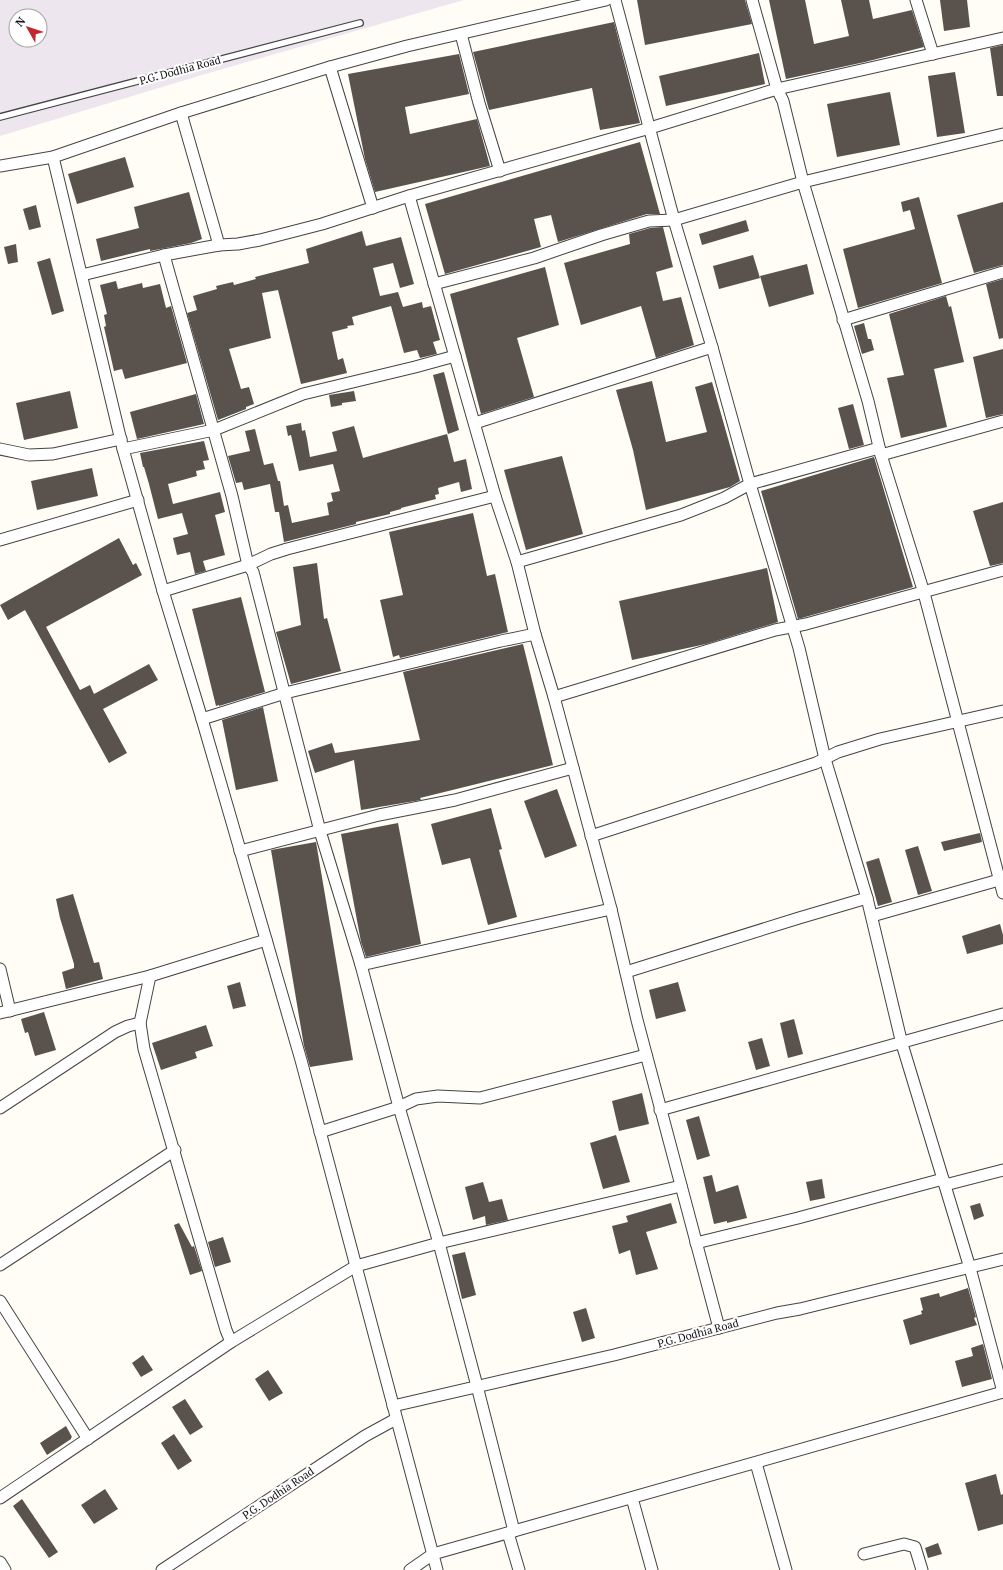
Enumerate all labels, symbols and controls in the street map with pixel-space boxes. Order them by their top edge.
north arrow [8,8,48,48]
text: N [12,14,29,29]
street label: P.G. Dodhia Road [138,52,222,88]
street label: P.G. Dodhia Road [656,1315,740,1351]
street label: P.G. Dodhia Road [240,1464,316,1522]

